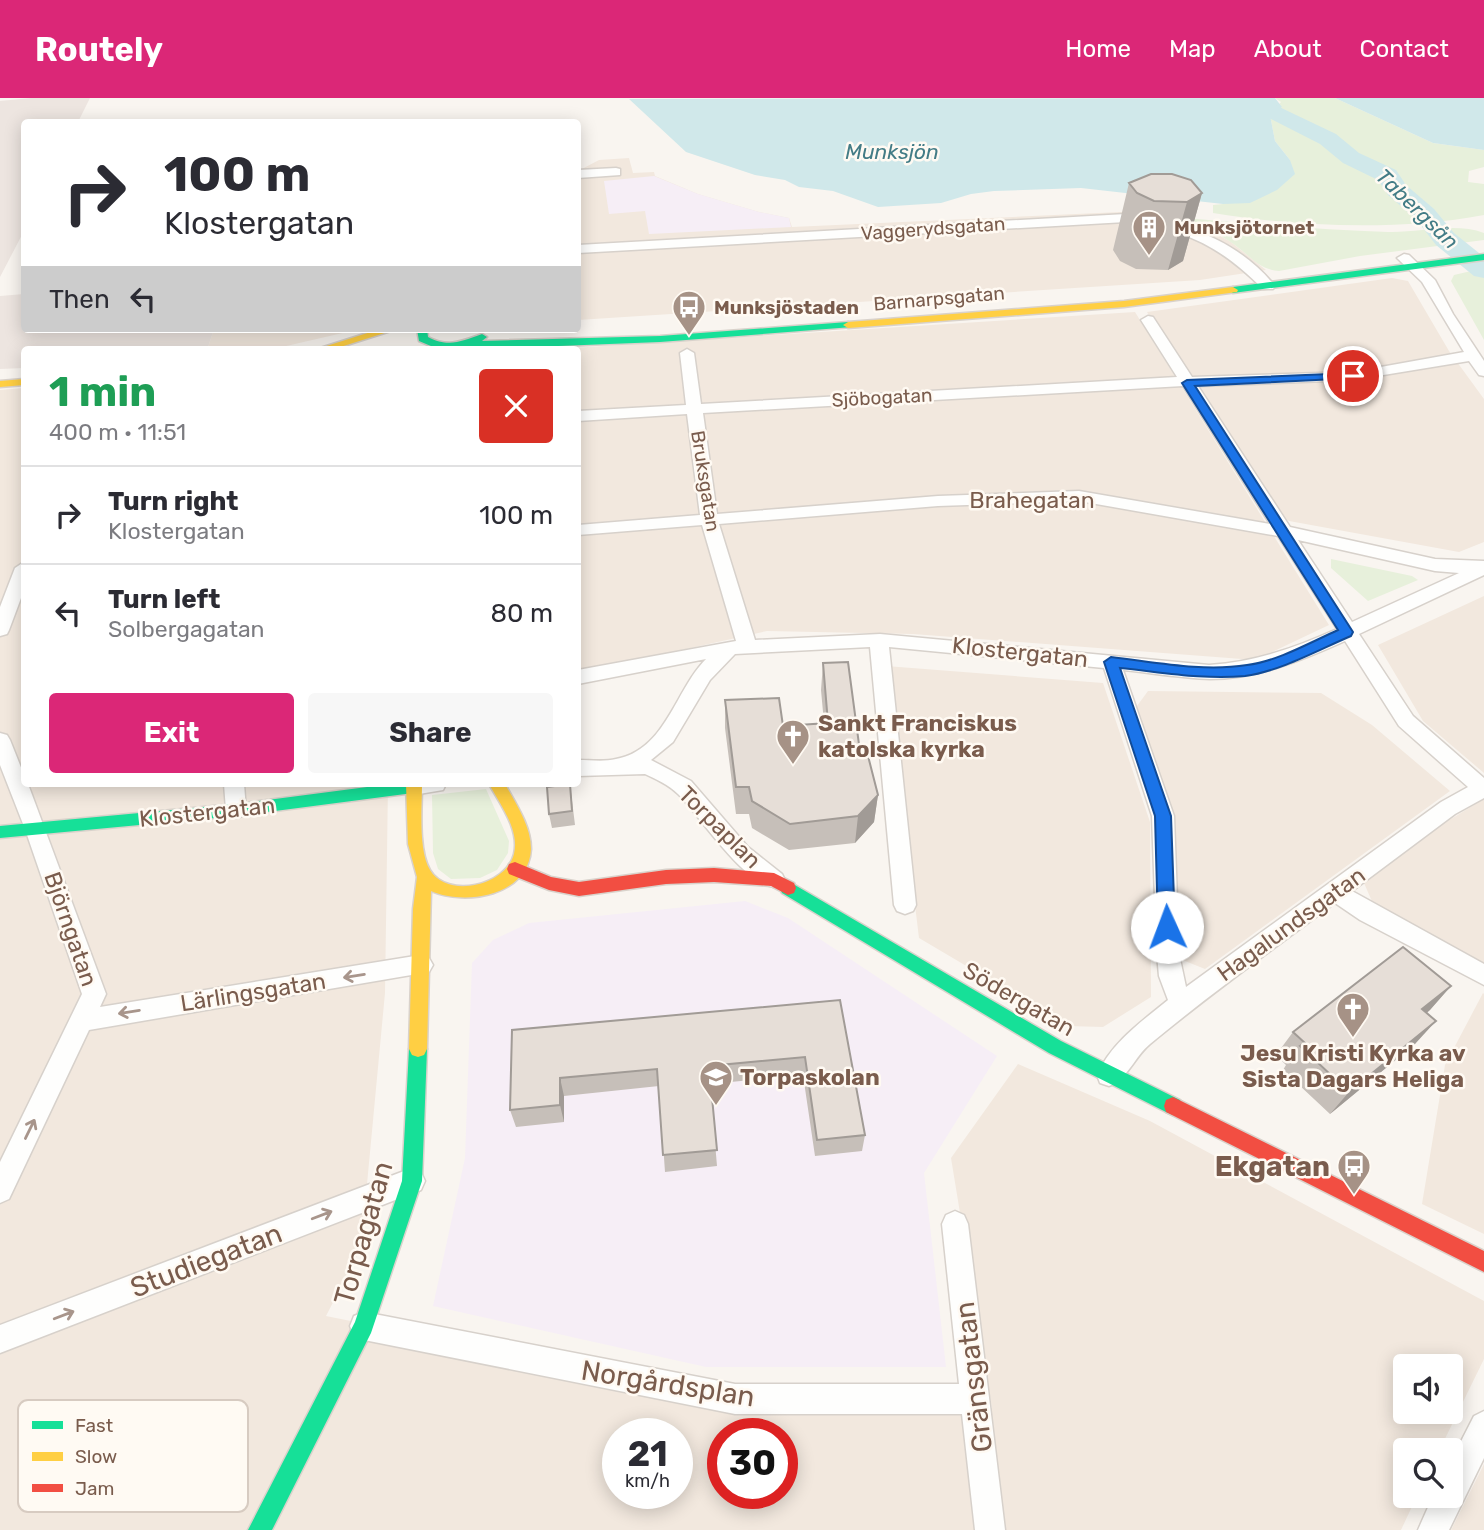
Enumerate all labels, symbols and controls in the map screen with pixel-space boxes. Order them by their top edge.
text: Routely [35,30,163,69]
text: Home [1065,35,1131,63]
text: Map [1169,35,1216,63]
text: About [1254,35,1322,63]
text: Contact [1360,35,1449,63]
water label: Munksjön [845,139,939,164]
text: 100 m [164,145,310,203]
icon: right [49,147,140,238]
water label: Tabergsån [1371,163,1464,254]
text: Klostergatan [164,204,354,242]
building icon: Munksjötornet [1130,208,1168,257]
street label: Vaggerydsgatan [860,212,1006,245]
place label: Munksjötornet [1174,216,1314,239]
icon: left [124,280,162,318]
street label: Barnarpsgatan [872,281,1006,316]
text: Then [49,284,110,315]
bus stop icon: Munksjöstaden [670,288,708,337]
place label: Munksjöstaden [714,296,859,319]
pin [1323,346,1383,406]
icon: arrive [1334,357,1372,395]
text: 1 min [49,367,156,417]
button: close [479,369,553,443]
street label: Sjöbogatan [831,383,933,412]
text: 400 m · 11:51 [49,418,186,446]
street label: Bruksgatan [686,429,725,533]
text: Turn right [108,486,238,517]
street label: Brahegatan [969,486,1095,514]
icon: right [49,496,87,534]
text: 100 m [479,500,553,531]
text: Klostergatan [108,517,245,545]
text: Turn left [108,584,220,615]
icon: left [49,594,87,632]
text: 80 m [490,598,553,629]
text: Solbergagatan [108,615,265,643]
street label: Klostergatan [951,631,1089,673]
button: Exit [49,693,294,773]
button: Share [308,693,553,773]
place label: Sankt Franciskus katolska kyrka [818,709,1017,763]
church icon: Sankt Franciskus katolska kyrka [774,717,812,766]
street label: Torpaplan [673,780,767,874]
street label: Klostergatan [138,791,276,833]
street label: Hagalundsgatan [1211,861,1371,987]
street label: Björngatan [38,868,104,990]
position arrow [1130,890,1204,964]
street label: Södergatan [958,956,1080,1042]
street label: Lärlingsgatan [178,967,328,1017]
one-way arrow [343,970,366,983]
church icon: Jesu Kristi Kyrka av Sista Dagars Heliga [1334,990,1372,1039]
one-way arrow [118,1006,141,1019]
place label: Jesu Kristi Kyrka av Sista Dagars Heliga [1240,1039,1466,1093]
school or university icon: Torpaskolan [697,1058,735,1107]
place label: Torpaskolan [740,1063,880,1091]
one-way arrow [24,1119,38,1140]
bus stop icon: Ekgatan [1335,1147,1373,1196]
place label: Ekgatan [1215,1150,1330,1183]
street label: Torpagatan [327,1158,400,1309]
one-way arrow [310,1208,332,1221]
street label: Studiegatan [126,1216,287,1304]
street label: Gränsgatan [948,1300,999,1454]
one-way arrow [52,1307,74,1320]
street label: Norgårdsplan [579,1353,757,1413]
map controls [1393,1354,1463,1508]
button: sound [1393,1354,1463,1424]
legend [18,1400,248,1512]
text: Fast [75,1414,114,1437]
speed limit sign: 30 [707,1418,798,1509]
text: 21 [627,1433,668,1475]
button: search [1393,1438,1463,1508]
text: Slow [75,1445,117,1468]
text: km/h [625,1470,670,1492]
text: Jam [75,1477,114,1500]

